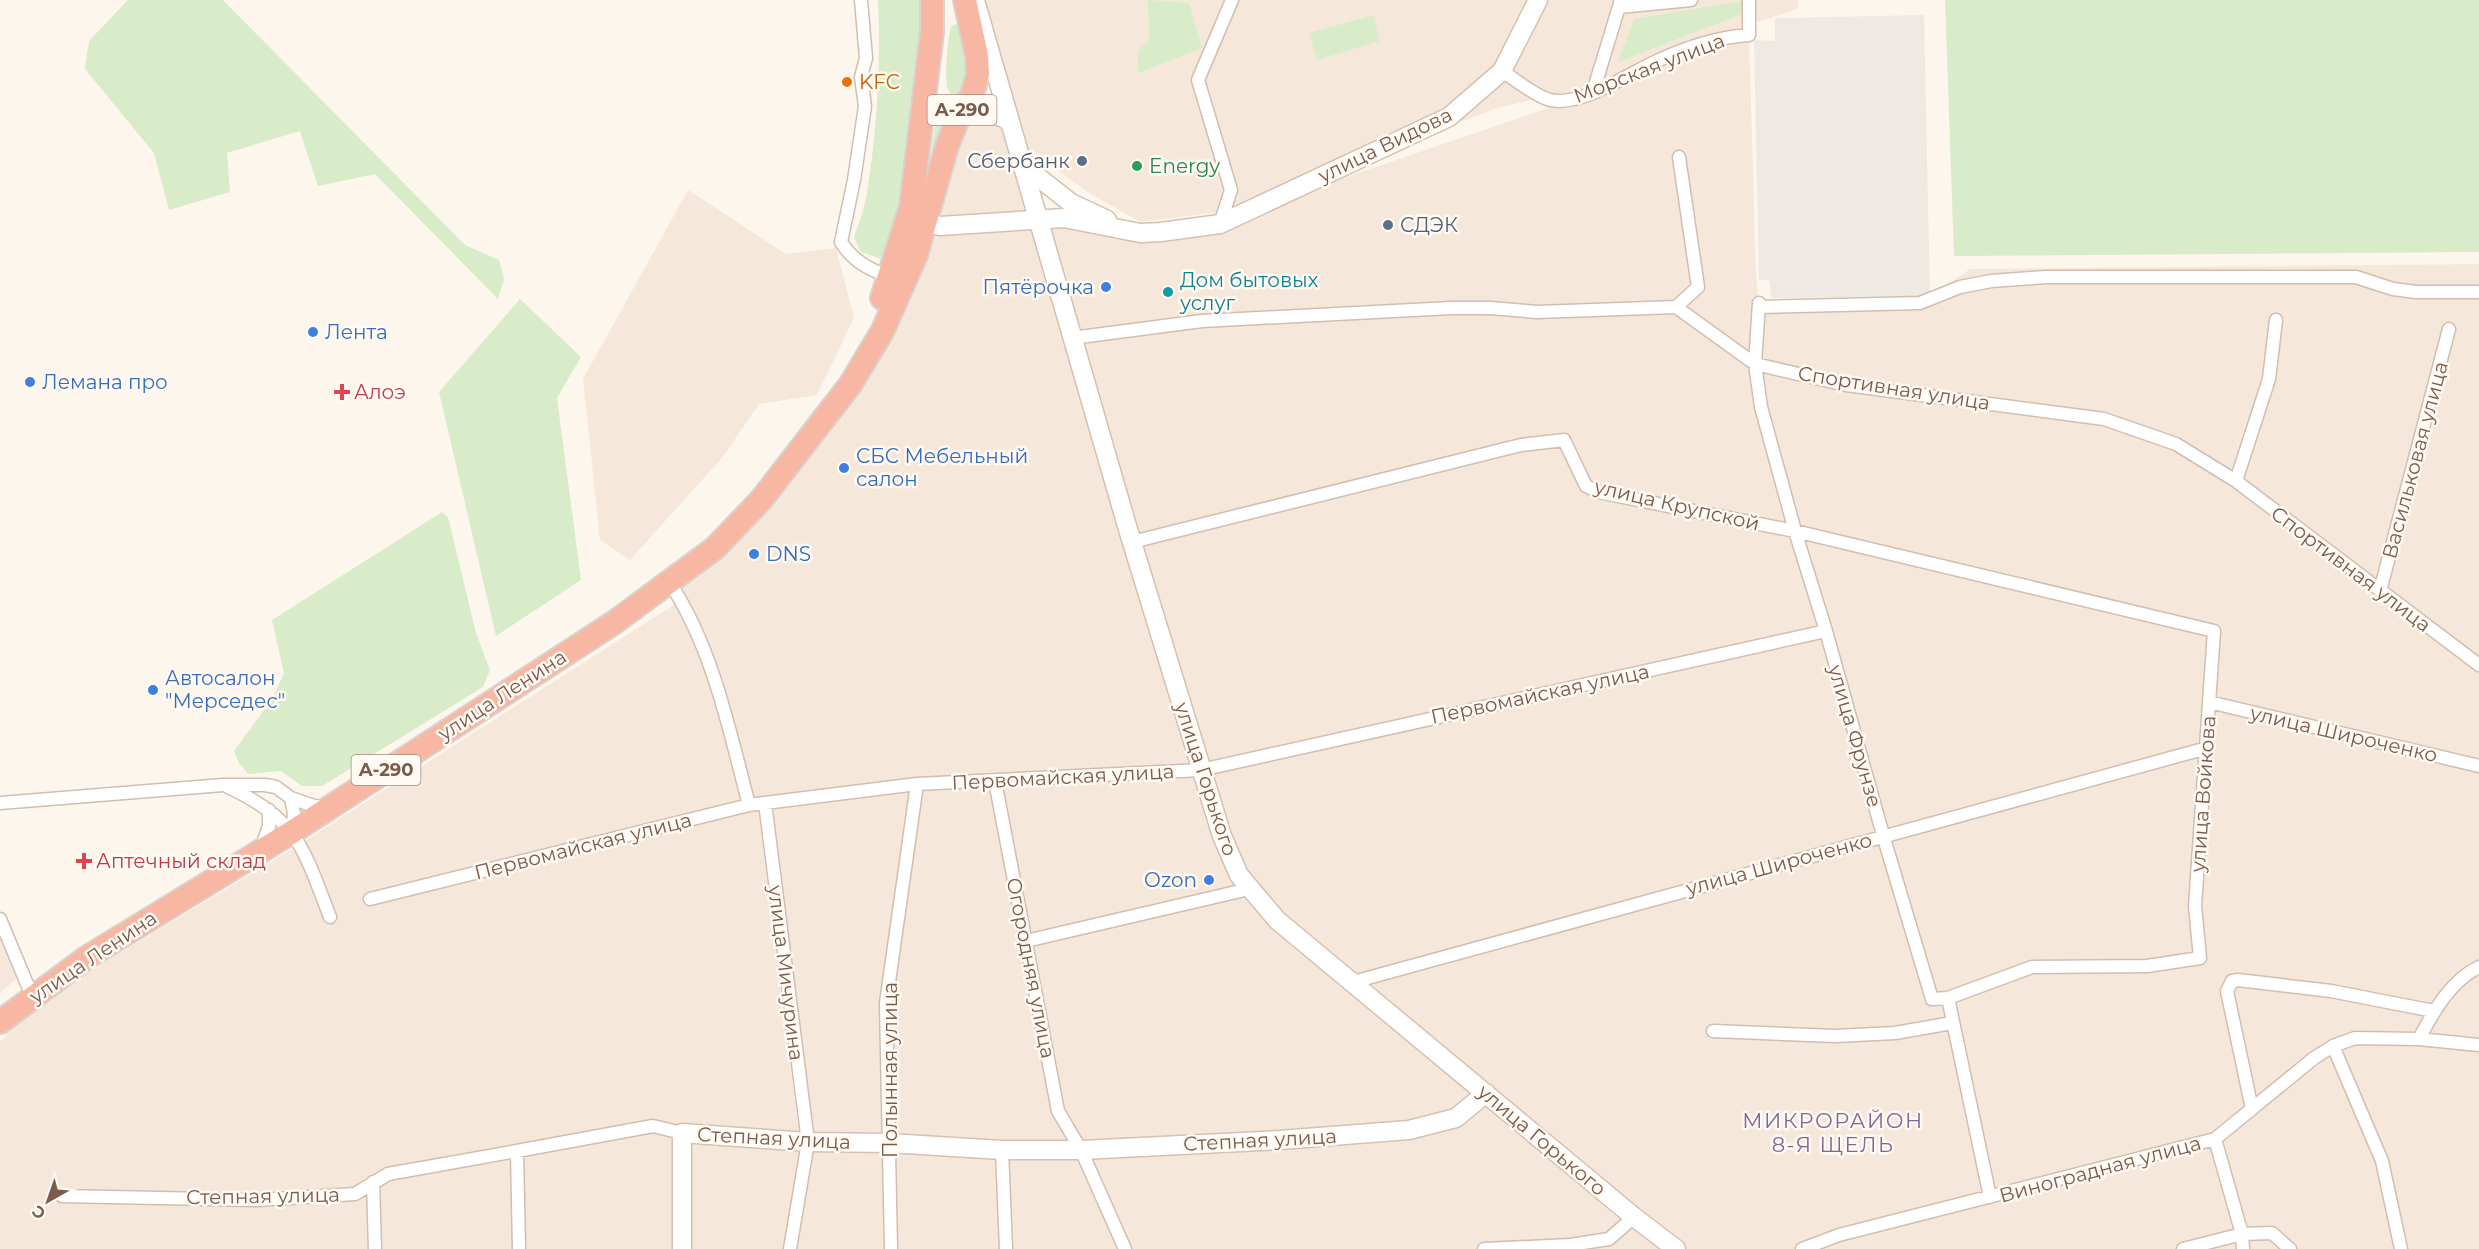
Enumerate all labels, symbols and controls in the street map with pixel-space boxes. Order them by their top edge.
street label: Морская улица [1570,28,1728,108]
place label: KFC [859,70,900,94]
marker: KFC [840,75,854,89]
road number: А-290 [928,95,996,125]
street label: улица Видова [1313,102,1456,188]
place label: Сбербанк [967,149,1070,173]
marker: Сбербанк [1075,154,1089,168]
place label: Energy [1149,154,1220,178]
marker: Energy [1130,159,1144,173]
place label: СДЭК [1400,213,1458,237]
marker: СДЭК [1381,218,1395,232]
place label: Дом бытовых услуг [1179,268,1319,315]
place label: Пятёрочка [983,275,1094,299]
marker: Пятёрочка [1099,280,1113,294]
marker: Дом бытовых услуг [1161,285,1175,299]
place label: Лента [325,320,388,344]
marker: Лента [306,325,320,339]
street label: Васильковая улица [2377,359,2453,561]
street label: Спортивная улица [1796,361,1992,415]
place label: Лемана про [42,370,168,394]
marker: Лемана про [23,375,37,389]
place label: Алоэ [354,380,406,404]
marker: Алоэ [335,385,349,399]
place label: СБС Мебельный салон [856,444,1028,491]
marker: СБС Мебельный салон [837,461,851,475]
street label: улица Крупской [1591,474,1762,536]
street label: Спортивная улица [2266,501,2436,637]
place label: DNS [766,542,811,566]
marker: DNS [747,547,761,561]
street label: улица Ленина [432,645,571,746]
street label: Первомайская улица [1429,659,1651,729]
street label: улица Фрунзе [1823,661,1887,810]
place label: Автосалон "Мерседес" [165,666,285,713]
marker: Автосалон "Мерседес" [146,683,160,697]
street label: улица Горького [1170,698,1242,859]
street label: улица Широченко [2247,701,2440,767]
street label: улица Войкова [2185,715,2220,874]
road number: А-290 [352,755,420,785]
street label: Первомайская улица [951,759,1175,795]
street label: Первомайская улица [472,807,694,885]
street label: улица Широченко [1682,828,1875,901]
place label: Аптечный склад [96,849,266,873]
marker: Аптечный склад [77,854,91,868]
place label: Ozon [1144,868,1197,892]
marker: Ozon [1202,873,1216,887]
street label: Огородняя улица [1002,876,1060,1060]
street label: улица Мичурина [763,883,809,1062]
street label: улица Ленина [24,906,161,1009]
street label: Полынная улица [878,982,902,1158]
street label: улица Горького [1472,1079,1611,1201]
district label: МИКРОРАЙОН 8-Я ЩЕЛЬ [1742,1108,1924,1157]
street label: Степная улица [697,1122,851,1154]
street label: Степная улица [1183,1124,1337,1156]
street label: Виноградная улица [1997,1131,2203,1207]
north arrow [18,1171,78,1231]
street label: Степная улица [186,1183,340,1209]
text: С [28,1201,49,1223]

